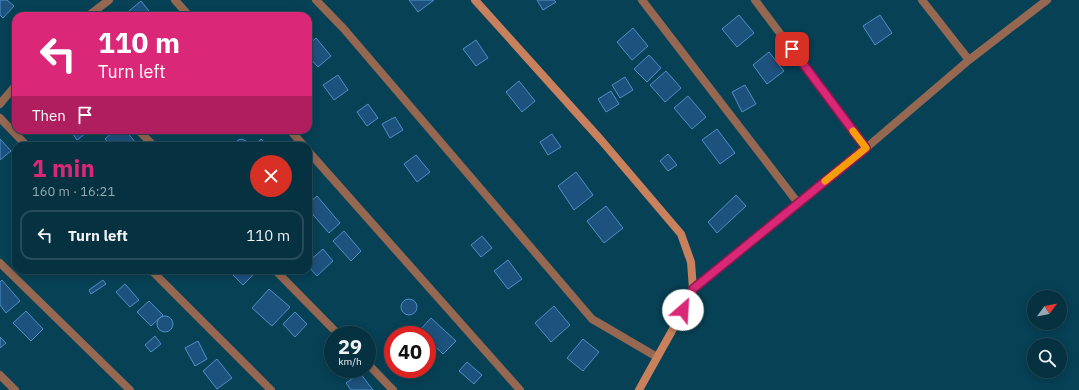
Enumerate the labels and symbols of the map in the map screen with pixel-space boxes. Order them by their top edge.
pin [775,32,809,66]
position arrow [662,289,704,331]
north arrow [1027,290,1067,330]
speed limit sign: 40 [384,326,436,378]

